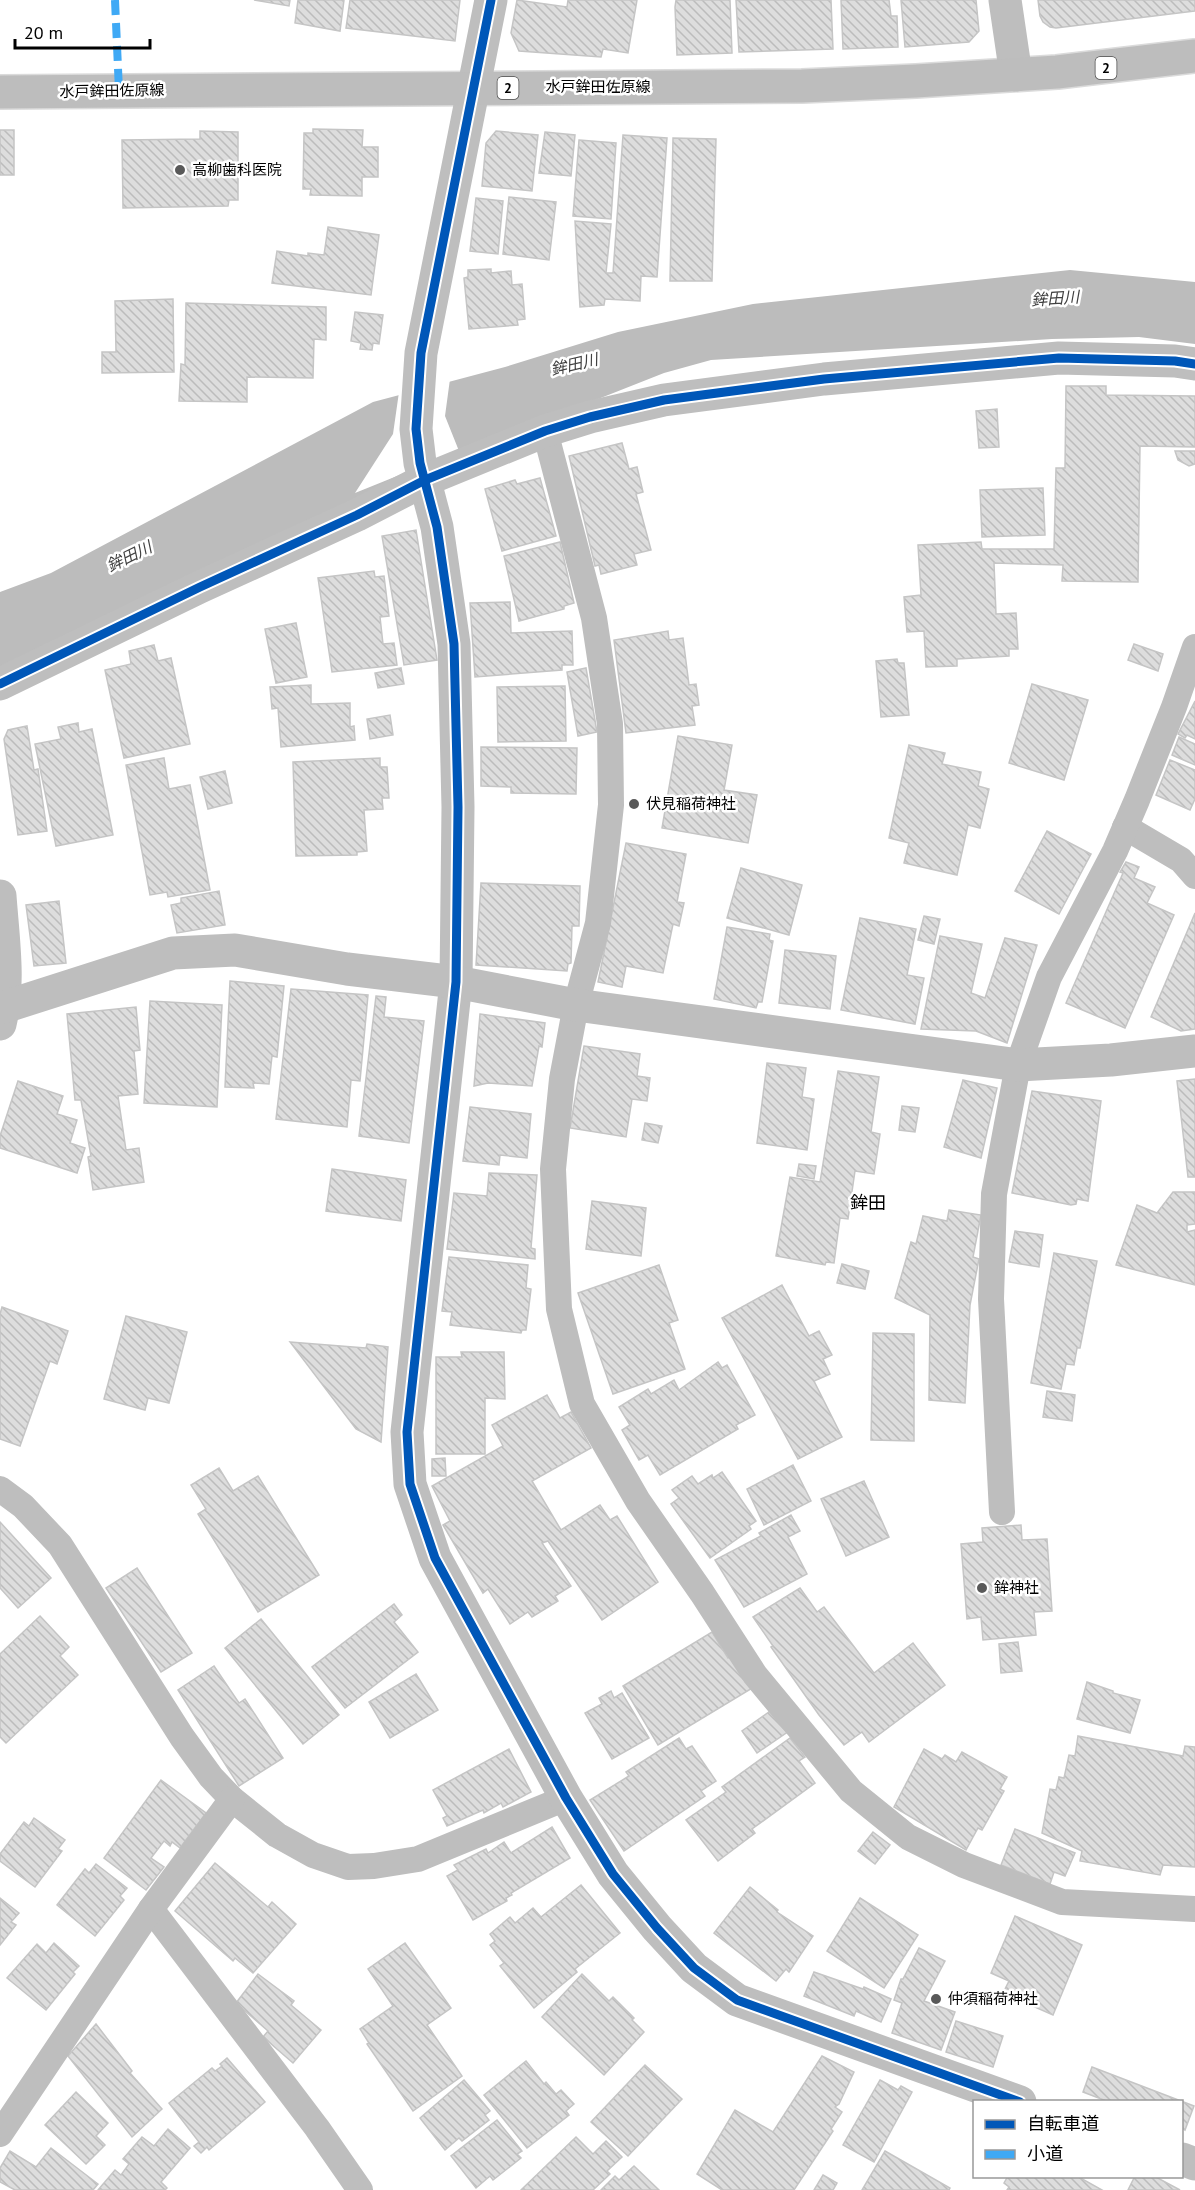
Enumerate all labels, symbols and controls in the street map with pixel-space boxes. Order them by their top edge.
scale bar [15,12,150,50]
text: 20 m [24,21,63,44]
road number: 2 [1096,57,1116,79]
road number: 2 [498,77,518,99]
street label: 水戸鉾田佐原線 [545,77,651,96]
street label: 水戸鉾田佐原線 [59,80,165,101]
place label: 高柳歯科医院 [192,160,282,179]
marker: 高柳歯科医院 [173,163,187,177]
water label: 鉾田川 [1030,286,1082,310]
water label: 鉾田川 [548,348,602,379]
water label: 鉾田川 [103,536,157,576]
place label: 伏見稲荷神社 [646,794,736,813]
marker: 伏見稲荷神社 [627,797,641,811]
district label: 鉾田 [850,1191,886,1214]
place label: 鉾神社 [994,1578,1039,1597]
marker: 鉾神社 [975,1581,989,1595]
place label: 仲須稲荷神社 [948,1989,1038,2008]
marker: 仲須稲荷神社 [929,1992,943,2006]
legend [973,2100,1183,2178]
text: 自転車道 [1027,2112,1099,2135]
text: 小道 [1027,2142,1063,2165]

